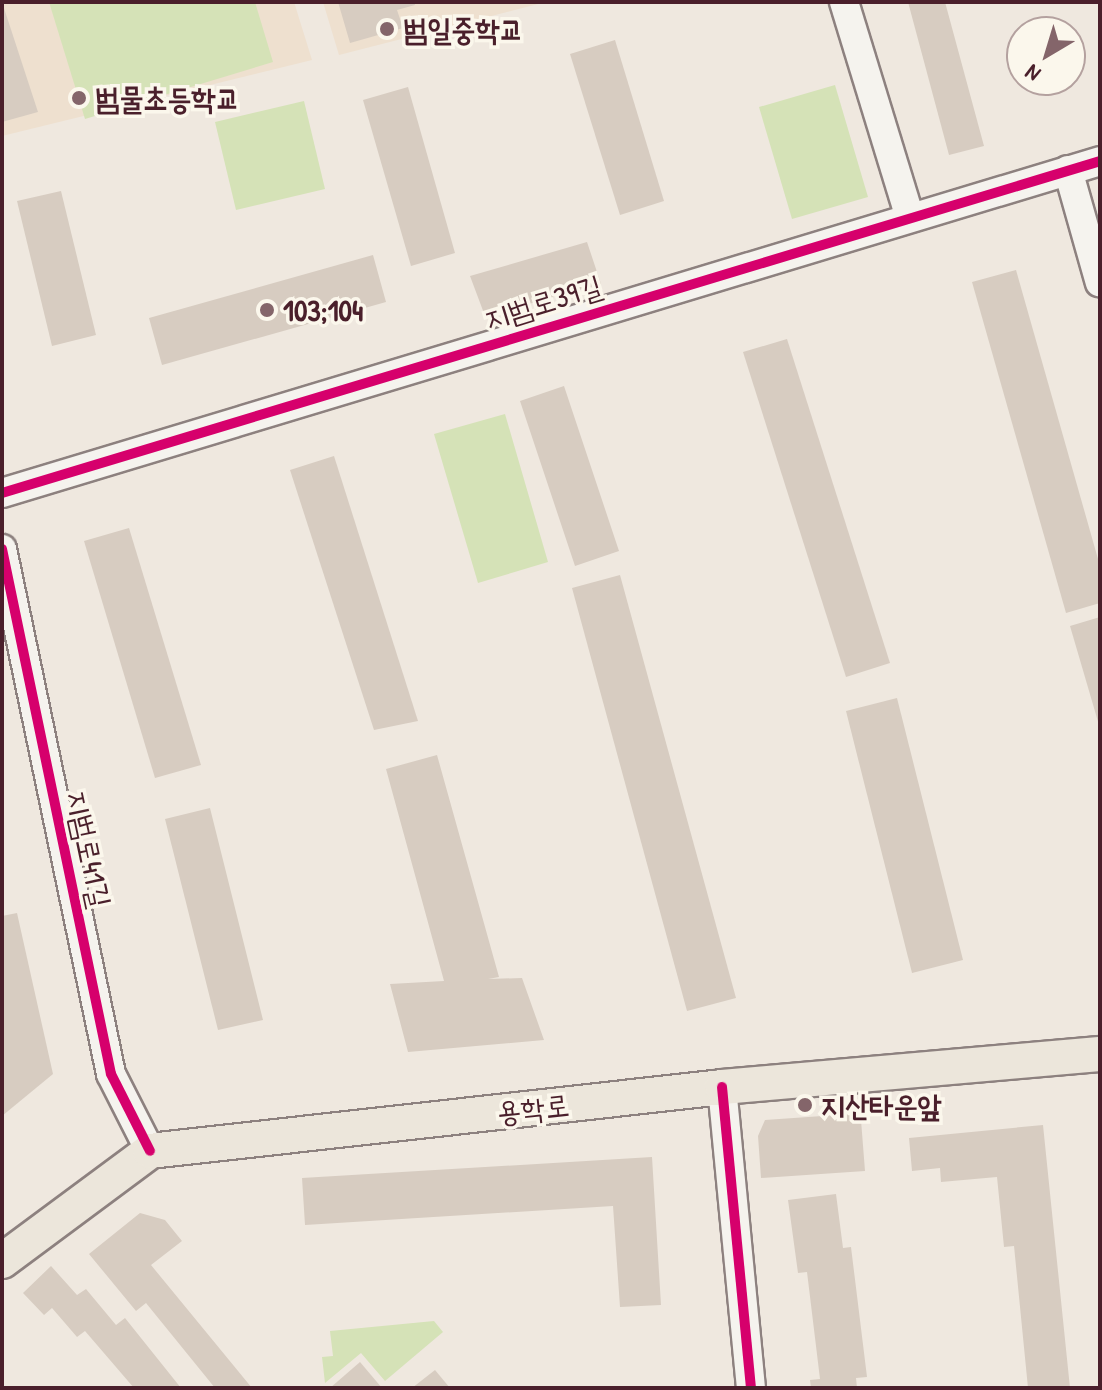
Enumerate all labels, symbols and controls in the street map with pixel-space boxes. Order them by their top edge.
place label: 범일중학교 [403,11,524,47]
north arrow [1006,16,1086,96]
marker: 범일중학교 [378,20,396,38]
text: N [1019,58,1046,89]
place label: 범물초등학교 [95,80,240,116]
marker: 범물초등학교 [70,89,88,107]
street label: 지범로39길 [480,267,606,337]
place label: 103;104 [283,292,363,328]
marker: 103;104 [258,301,276,319]
street label: 지범로41길 [59,787,119,911]
street label: 용학로 [495,1086,571,1130]
place label: 지산타운앞 [821,1087,942,1123]
marker: 지산타운앞 [796,1096,814,1114]

